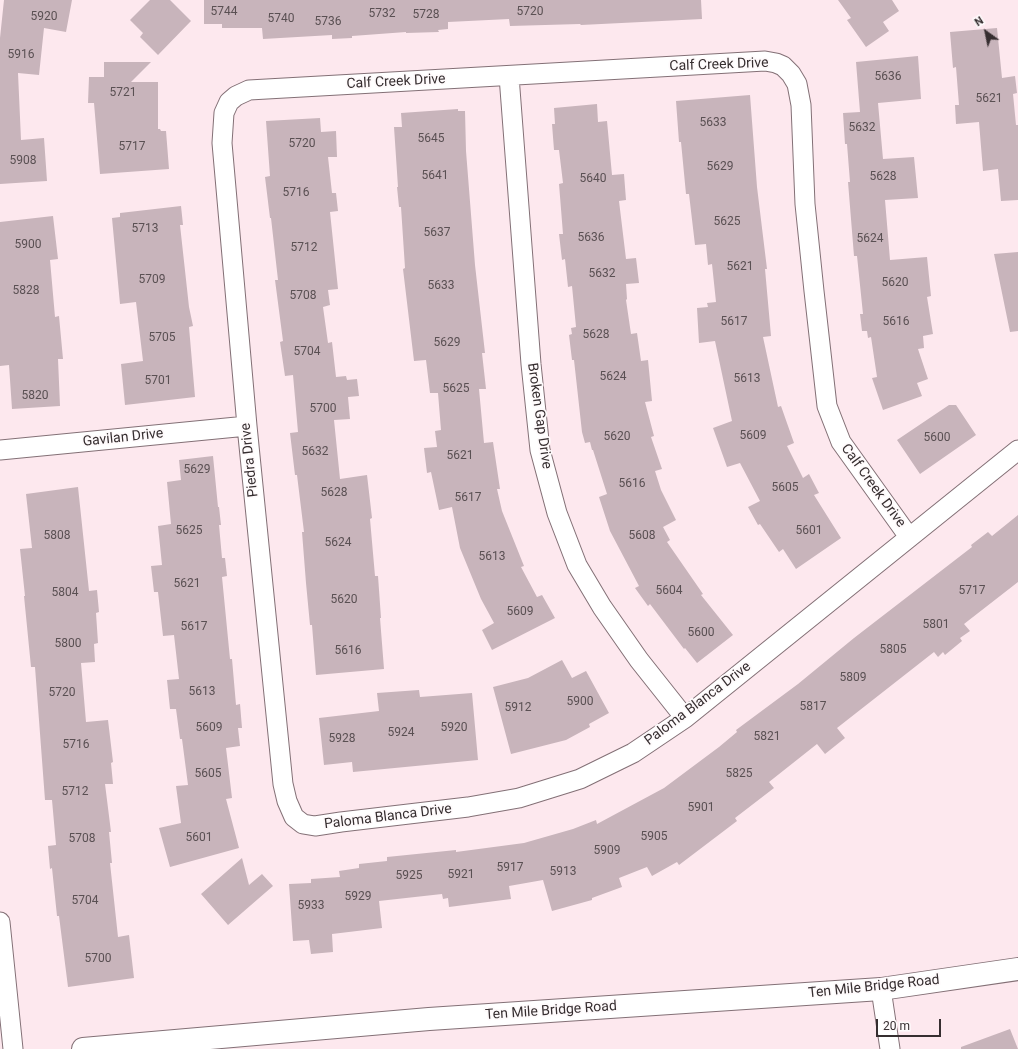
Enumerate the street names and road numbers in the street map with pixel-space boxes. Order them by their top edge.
street label: Calf Creek Drive [669,55,769,75]
street label: Calf Creek Drive [346,71,446,93]
street label: Broken Gap Drive [523,362,555,470]
street label: Piedra Drive [238,422,262,498]
street label: Gavilan Drive [82,425,164,451]
street label: Calf Creek Drive [837,441,909,531]
street label: Paloma Blanca Drive [642,659,754,749]
street label: Paloma Blanca Drive [323,801,453,833]
street label: Ten Mile Bridge Road [808,972,940,1002]
street label: Ten Mile Bridge Road [485,998,617,1024]

